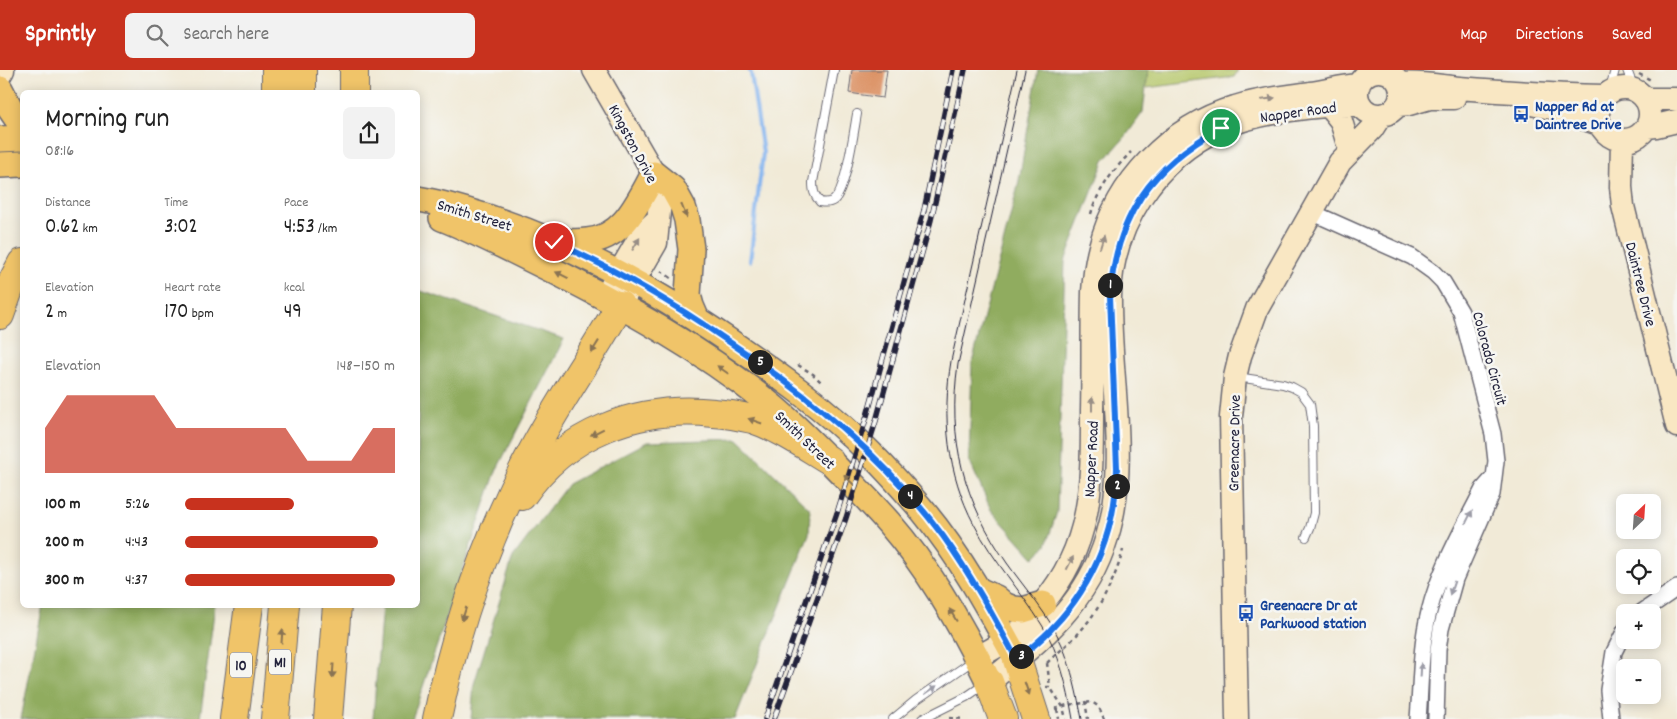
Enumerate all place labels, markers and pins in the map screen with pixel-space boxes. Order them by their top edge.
place label: Napper Rd at Daintree Drive [1535,96,1622,137]
bus stop icon: Napper Rd at Daintree Drive [1511,104,1531,124]
pin [1200,107,1242,149]
pin [533,221,575,263]
pin: 1 [1098,272,1122,298]
pin: 5 [748,350,772,374]
pin: 2 [1104,474,1130,498]
pin: 4 [898,484,922,508]
place label: Greenacre Dr at Parkwood station [1260,595,1366,636]
bus stop icon: Greenacre Dr at Parkwood station [1236,603,1256,623]
pin: 3 [1008,644,1034,668]

